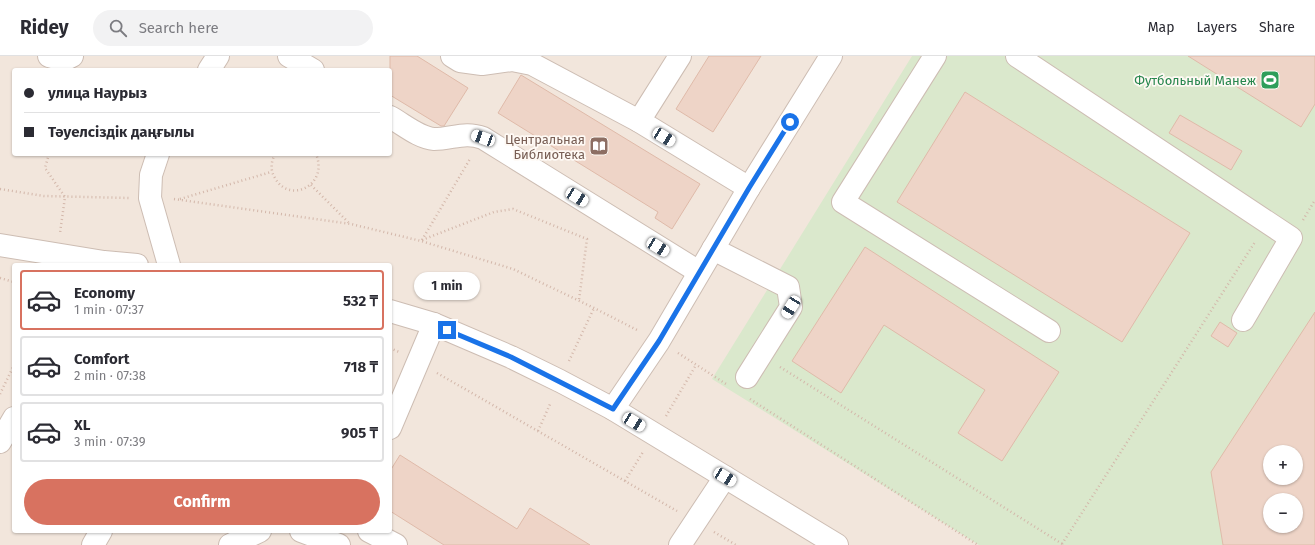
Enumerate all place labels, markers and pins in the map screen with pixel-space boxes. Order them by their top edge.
sports icon: Футбольный Манеж [1259,69,1281,91]
place label: Футбольный Манеж [1134,73,1257,88]
place label: Центральная Библиотека [505,132,585,162]
library icon: Центральная Библиотека [588,135,610,157]

